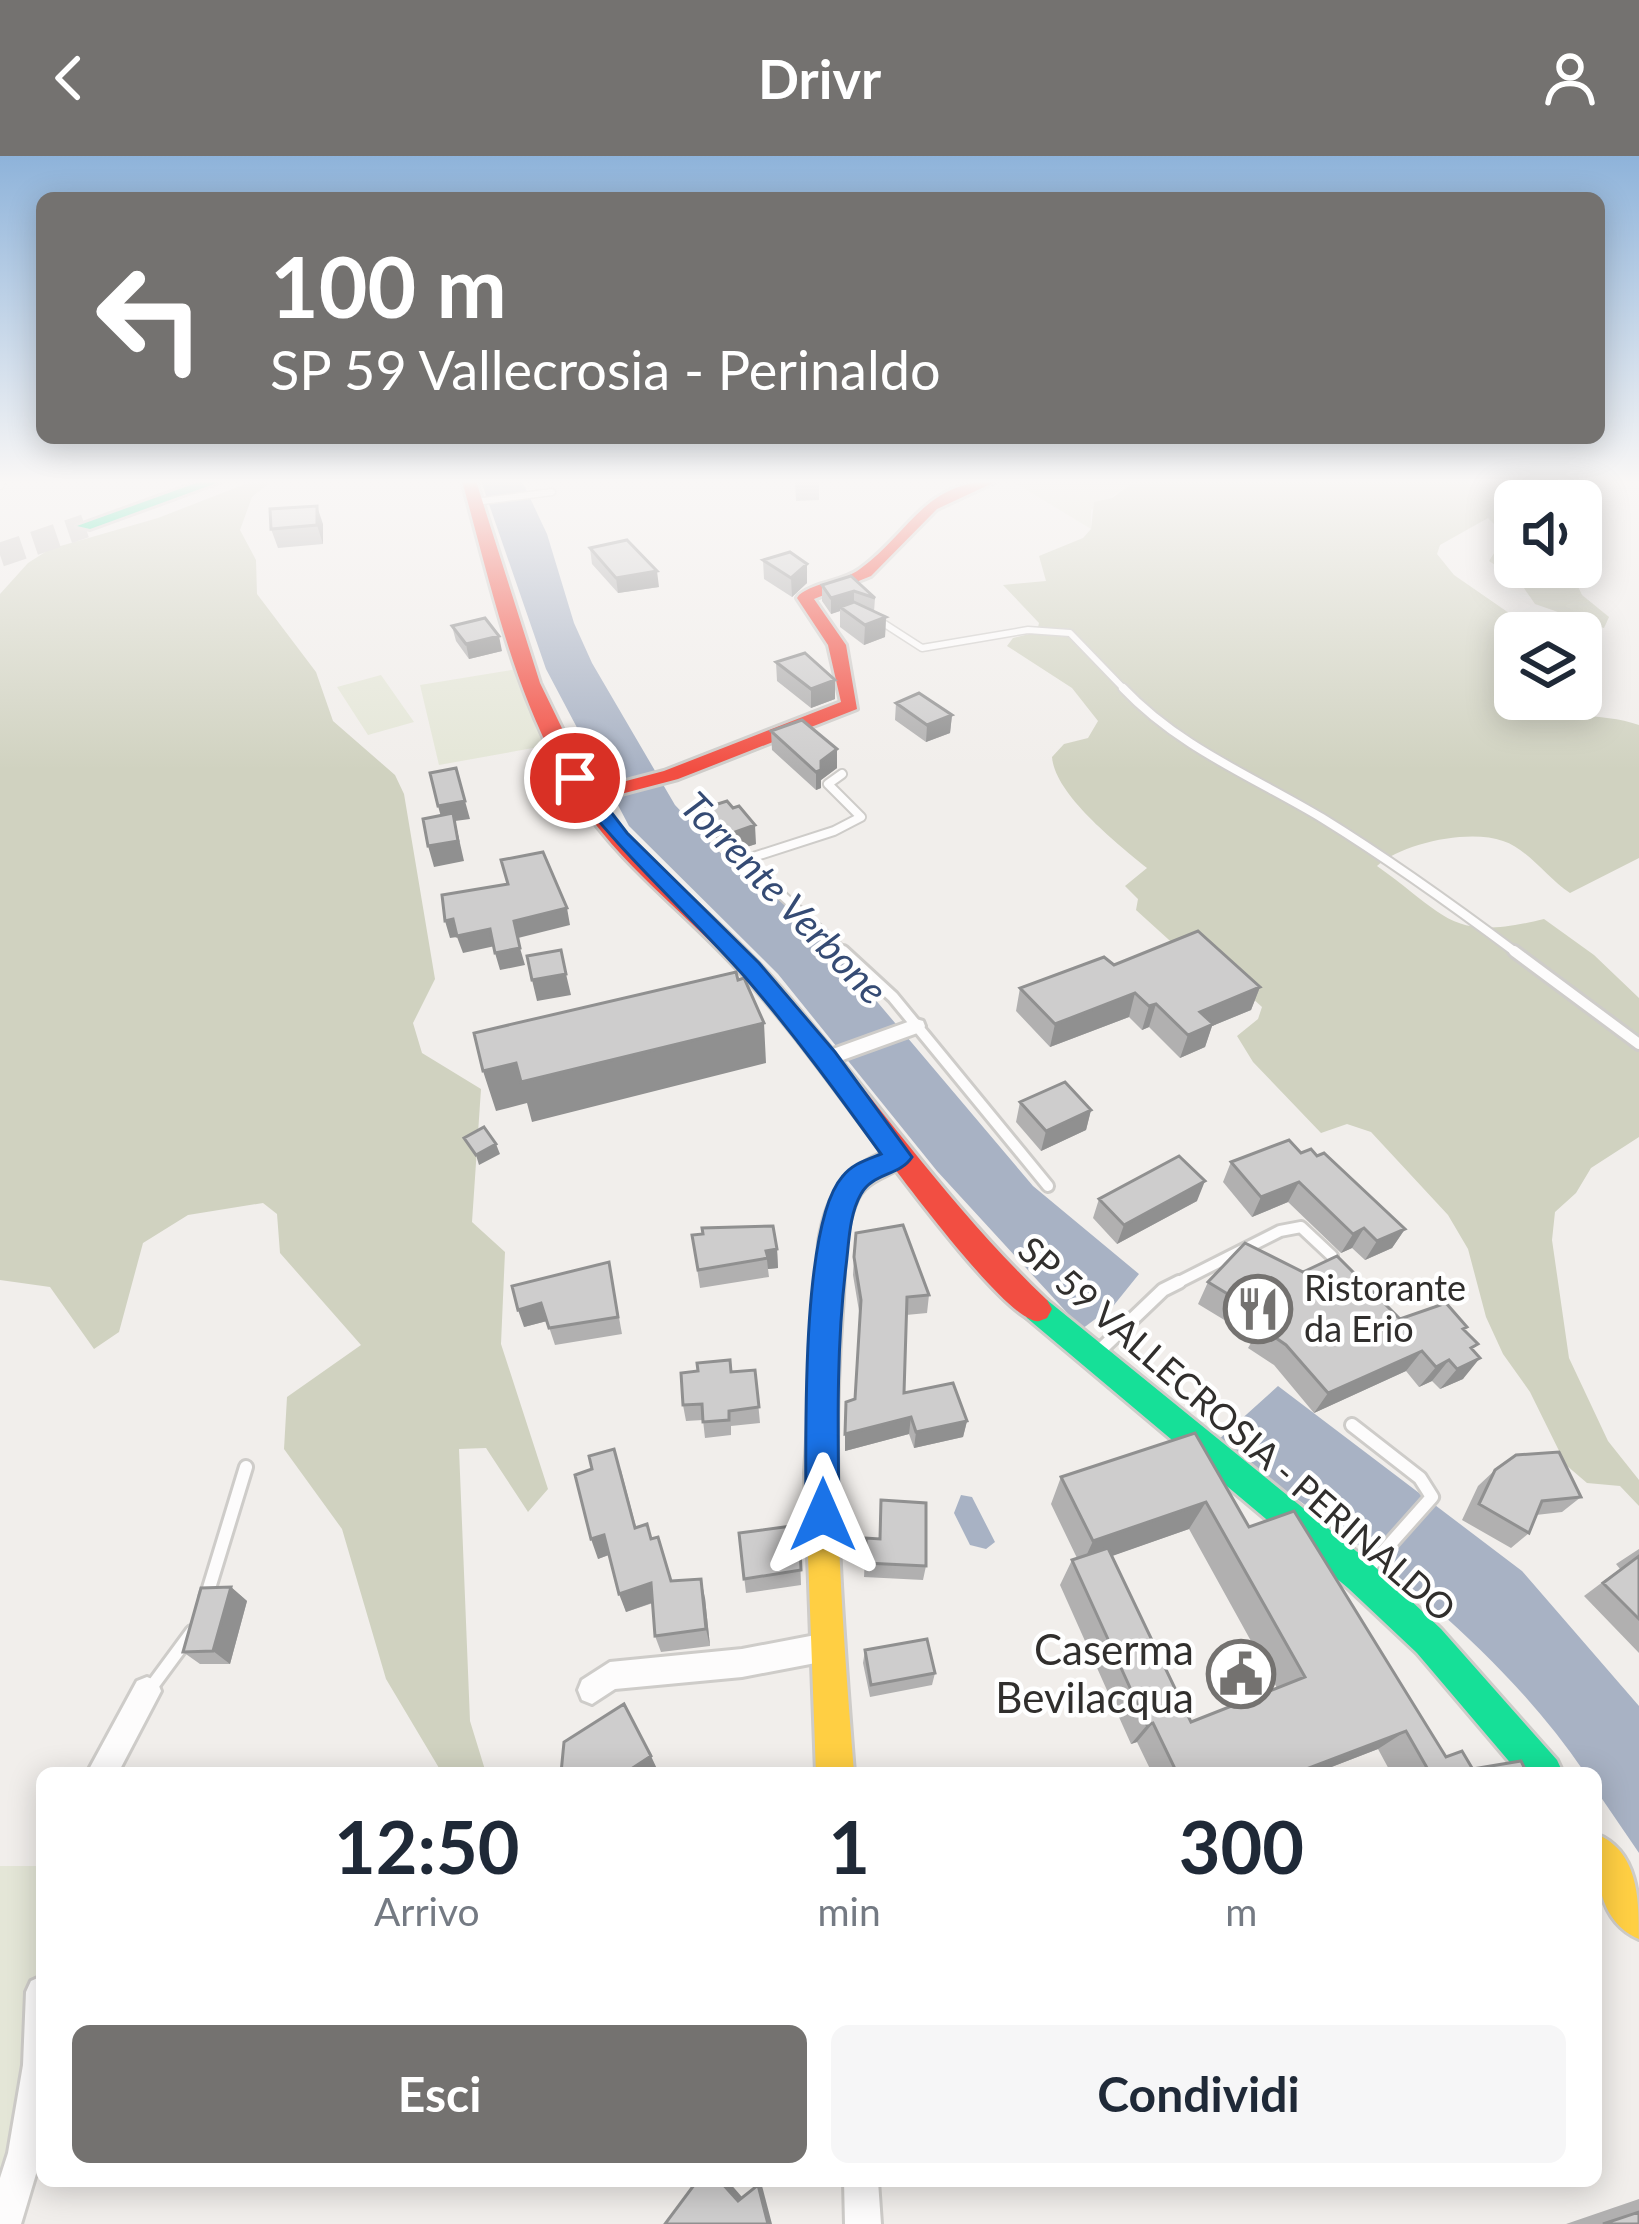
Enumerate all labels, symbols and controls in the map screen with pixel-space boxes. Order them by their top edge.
icon: back [36,45,102,111]
icon: person [1537,45,1603,111]
text: Drivr [758,46,881,111]
text: 100 m [270,235,507,336]
icon: left [72,240,228,396]
text: SP 59 Vallecrosia - Perinaldo [270,337,941,402]
map controls [1494,480,1602,720]
button: sound [1494,480,1602,588]
button: layers [1494,612,1602,720]
pin [524,727,626,829]
icon: arrive [542,745,608,811]
water label: Torrente Verbone [672,782,897,1013]
street label: SP 59 VALLECROSIA - PERINALDO [1010,1227,1465,1630]
place label: Ristorante da Erio [1304,1265,1466,1350]
restaurant icon: Ristorante da Erio [1223,1274,1293,1344]
position arrow [760,1452,886,1578]
place label: Caserma Bevilacqua [995,1624,1194,1722]
public building icon: Caserma Bevilacqua [1206,1639,1276,1709]
text: 12:50 [334,1803,520,1889]
text: 1 [828,1803,870,1889]
text: 300 [1179,1803,1304,1889]
text: Arrivo [374,1888,480,1934]
text: min [818,1888,881,1934]
text: m [1225,1888,1257,1934]
button: Esci [72,2025,807,2163]
button: Condividi [831,2025,1566,2163]

